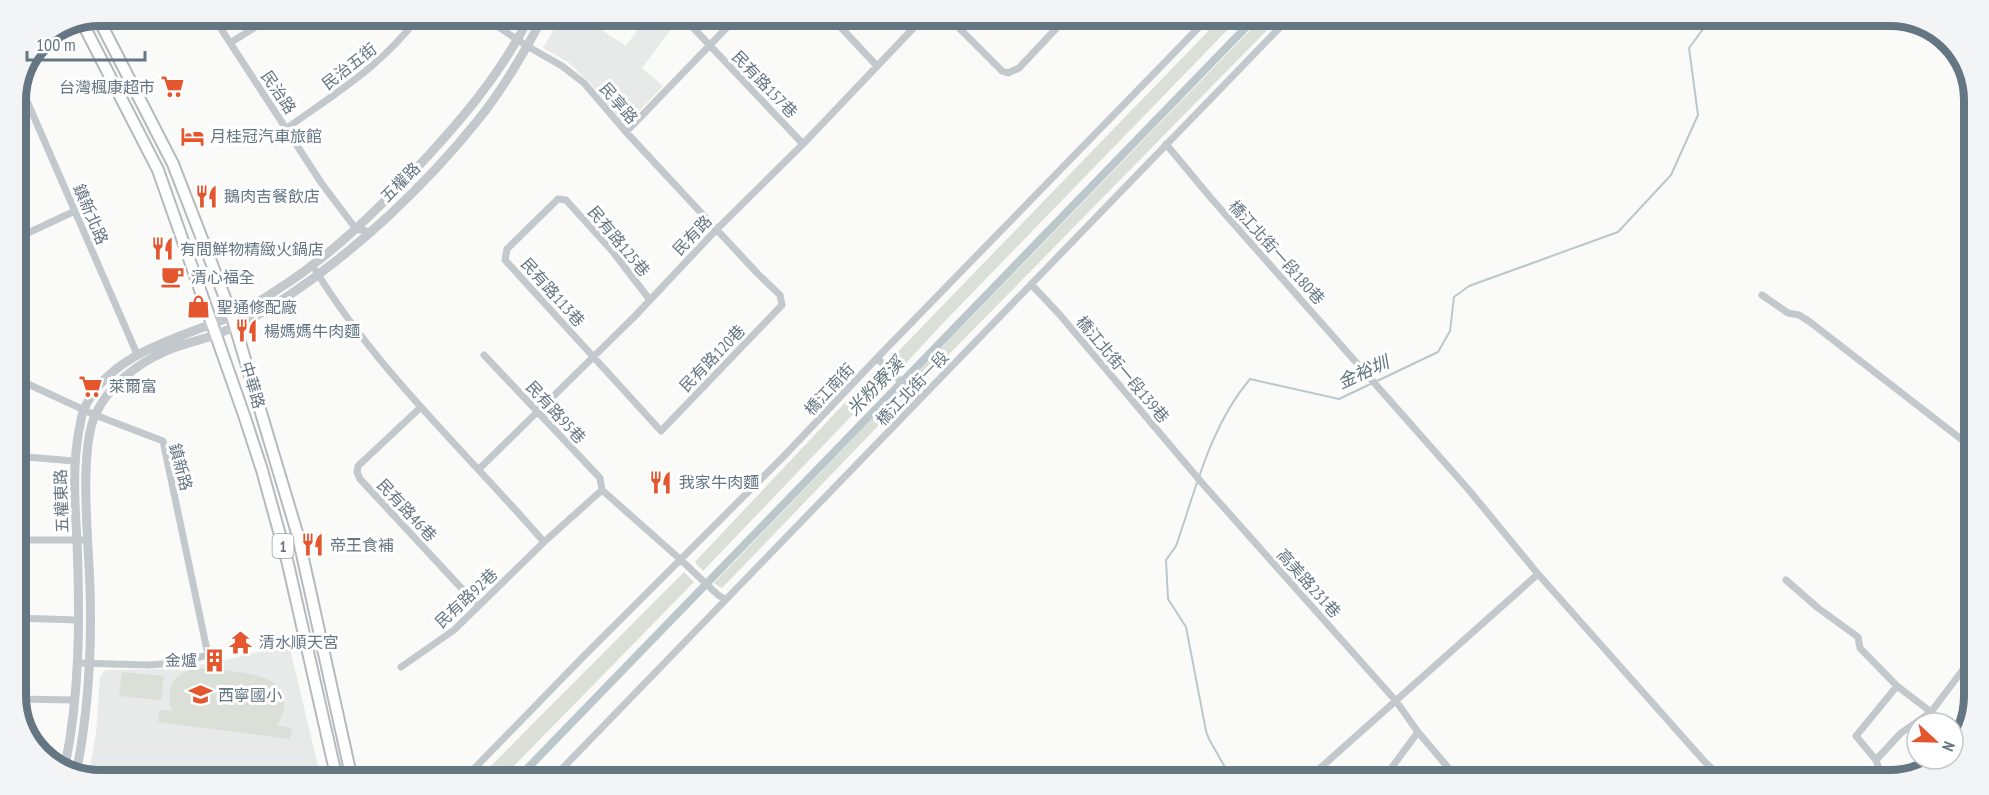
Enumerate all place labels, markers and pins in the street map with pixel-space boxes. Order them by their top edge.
supermarket icon: 台灣楓康超市 [160,74,186,100]
place label: 台灣楓康超市 [59,77,155,97]
hotel icon: 月桂冠汽車旅館 [179,123,205,149]
place label: 月桂冠汽車旅館 [210,126,322,146]
restaurant icon: 鵝肉吉餐飲店 [193,183,219,209]
place label: 鵝肉吉餐飲店 [224,186,320,206]
restaurant icon: 有間鮮物精緻火鍋店 [149,236,175,262]
place label: 有間鮮物精緻火鍋店 [180,239,324,259]
cafe icon: 清心福全 [160,264,186,290]
place label: 清心福全 [191,267,255,287]
shop icon: 聖通修配廠 [186,294,212,320]
place label: 聖通修配廠 [217,297,297,317]
restaurant icon: 楊媽媽牛肉麵 [233,318,259,344]
place label: 楊媽媽牛肉麵 [264,321,360,341]
supermarket icon: 萊爾富 [78,373,104,399]
place label: 萊爾富 [109,376,157,396]
restaurant icon: 我家牛肉麵 [648,469,674,495]
place label: 我家牛肉麵 [679,472,759,492]
restaurant icon: 帝王食補 [299,532,325,558]
place label: 帝王食補 [330,535,394,555]
temple icon: 清水順天宮 [228,629,254,655]
place label: 清水順天宮 [259,632,339,652]
building icon: 金爐 [202,647,228,673]
place label: 金爐 [165,650,197,670]
school or university icon: 西寧國小 [187,682,213,708]
place label: 西寧國小 [218,685,282,705]

